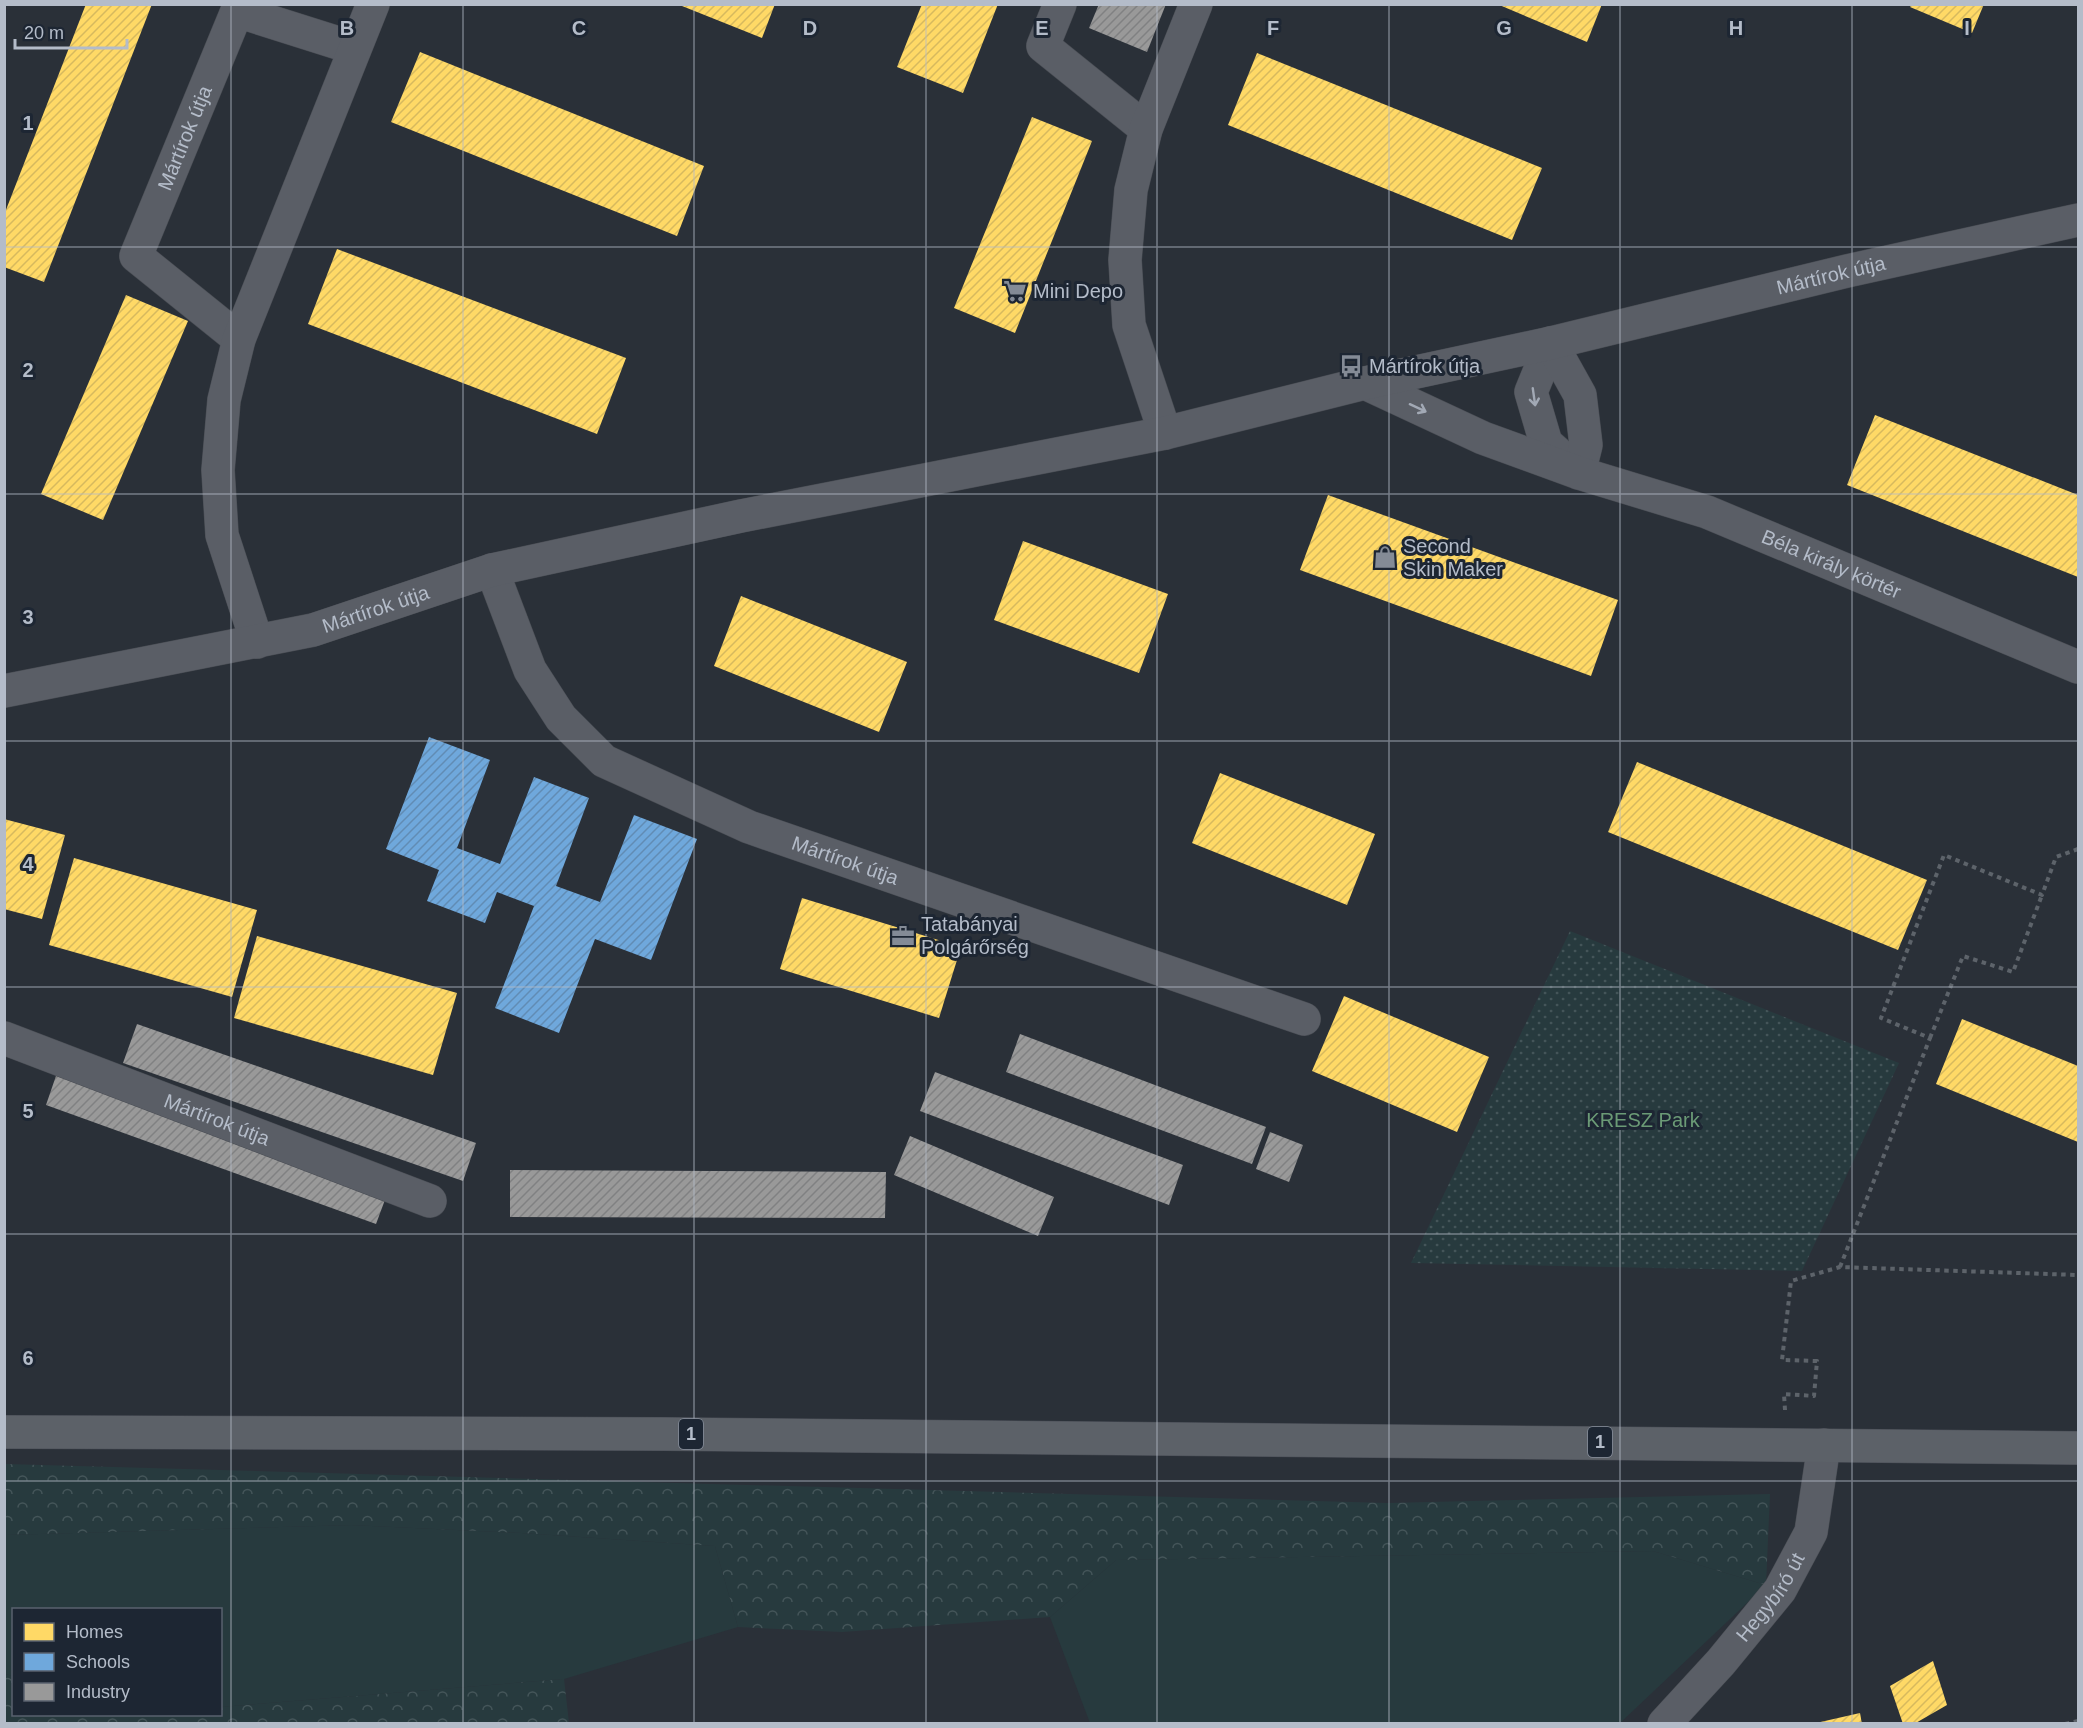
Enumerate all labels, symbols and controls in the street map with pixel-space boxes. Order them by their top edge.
scale bar [15,12,128,50]
text: B [340,17,354,39]
text: C [572,17,586,39]
text: D [803,17,817,39]
text: E [1035,17,1049,39]
text: F [1267,17,1279,39]
text: G [1496,17,1512,39]
text: H [1729,17,1743,39]
text: I [1964,17,1970,39]
text: 20 m [24,23,64,43]
street label: Mártírok útja [153,82,216,194]
text: 1 [22,112,34,134]
street label: Mártírok útja [1774,252,1888,299]
supermarket icon: Mini Depo [1002,278,1028,304]
place label: Mini Depo [1033,280,1123,302]
bus stop icon: Mártírok útja [1338,353,1364,379]
place label: Mártírok útja [1369,355,1481,377]
text: 2 [22,359,34,381]
one-way arrow [1529,387,1540,406]
one-way arrow [1408,403,1426,414]
street label: Béla király körtér [1758,525,1905,603]
place label: Second Skin Maker [1403,535,1503,580]
shop icon: Second Skin Maker [1372,544,1398,570]
street label: Mártírok útja [319,581,433,637]
text: 3 [22,606,34,628]
street label: Mártírok útja [789,832,902,889]
text: 4 [22,853,34,875]
place label: Tatabányai Polgárőrség [921,913,1029,958]
office icon: Tatabányai Polgárőrség [890,923,916,949]
street label: Mártírok útja [161,1089,274,1150]
text: 5 [22,1100,34,1122]
park label: KRESZ Park [1586,1109,1701,1131]
text: 6 [22,1347,34,1369]
road number: 1 [679,1419,703,1449]
road number: 1 [1588,1427,1612,1457]
street label: Hegybíró út [1732,1549,1809,1646]
legend [12,1608,222,1716]
text: Homes [66,1622,123,1642]
text: Schools [66,1652,130,1672]
text: Industry [66,1682,130,1702]

